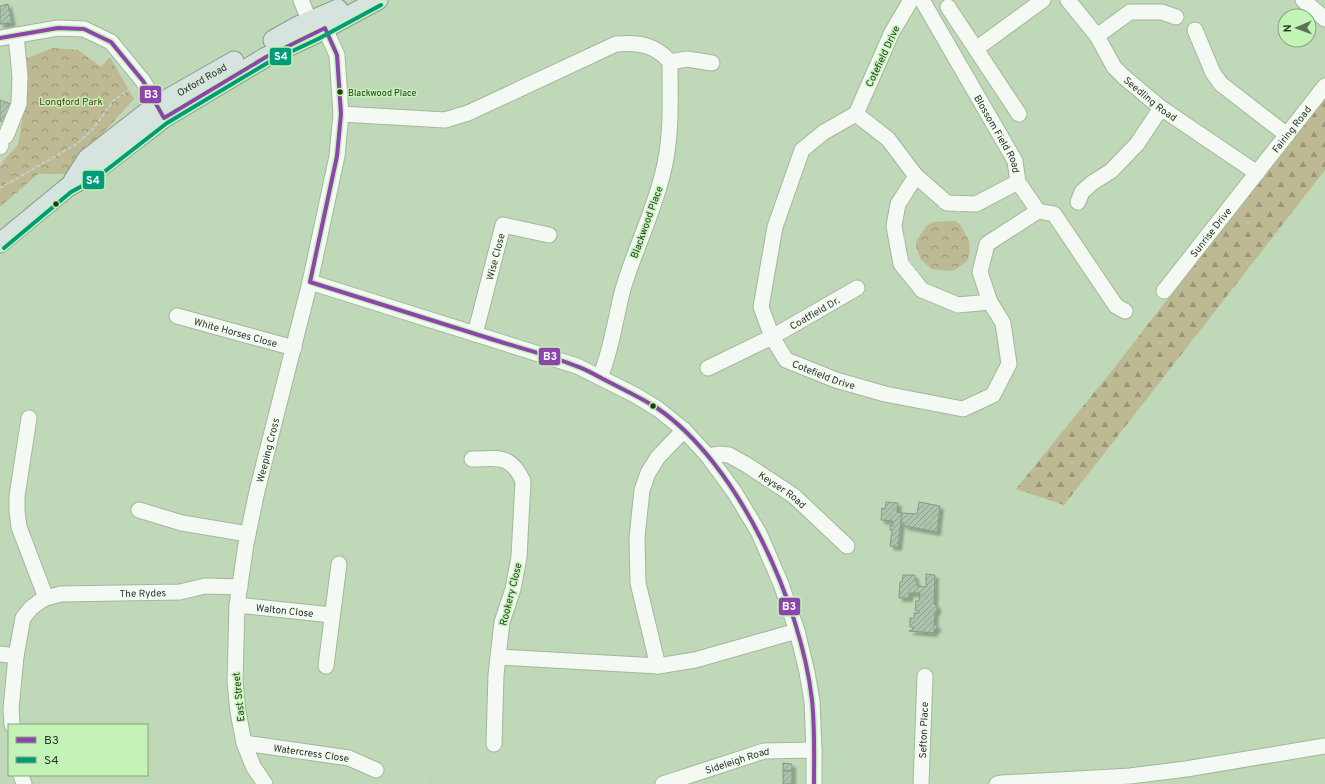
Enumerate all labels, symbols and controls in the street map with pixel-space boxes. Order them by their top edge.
north arrow [1277,8,1317,48]
street label: Cotefield Drive [863,24,903,89]
text: N [1281,24,1295,33]
line badge: S4 [269,47,292,66]
text: S4 [274,50,288,64]
street label: Oxford Road [175,61,230,100]
street label: Seedling Road [1120,74,1179,125]
line badge: B3 [139,85,162,104]
marker: Blackwood Place [335,87,345,97]
text: B3 [144,88,158,102]
place label: Blackwood Place [348,88,417,99]
street label: Blossom Field Road [970,93,1022,174]
park label: Longford Park [39,96,103,109]
street label: Fairing Road [1270,104,1315,156]
line badge: S4 [82,170,105,190]
text: S4 [86,174,100,188]
street label: Blackwood Place [628,185,667,260]
unlabelled marker [51,199,61,209]
street label: Sunrise Drive [1188,205,1235,261]
street label: Wise Close [484,232,509,282]
street label: Coatfield Dr. [788,294,842,333]
street label: White Horses Close [192,316,279,351]
line badge: B3 [538,347,561,366]
text: B3 [543,350,557,364]
street label: Cotefield Drive [790,358,856,393]
unlabelled marker [648,401,658,411]
street label: Weeping Cross [254,417,283,484]
street label: Keyser Road [755,469,808,512]
street label: Rookery Close [497,562,526,627]
street label: The Rydes [119,587,166,601]
line badge: B3 [778,597,801,616]
text: B3 [782,600,796,614]
street label: Walton Close [255,602,314,621]
street label: East Street [230,671,249,722]
street label: Sefton Place [917,702,932,759]
legend [8,724,148,776]
text: B3 [44,733,59,749]
street label: Watercress Close [272,742,350,766]
street label: Sideleigh Road [704,746,769,778]
text: S4 [44,753,59,769]

